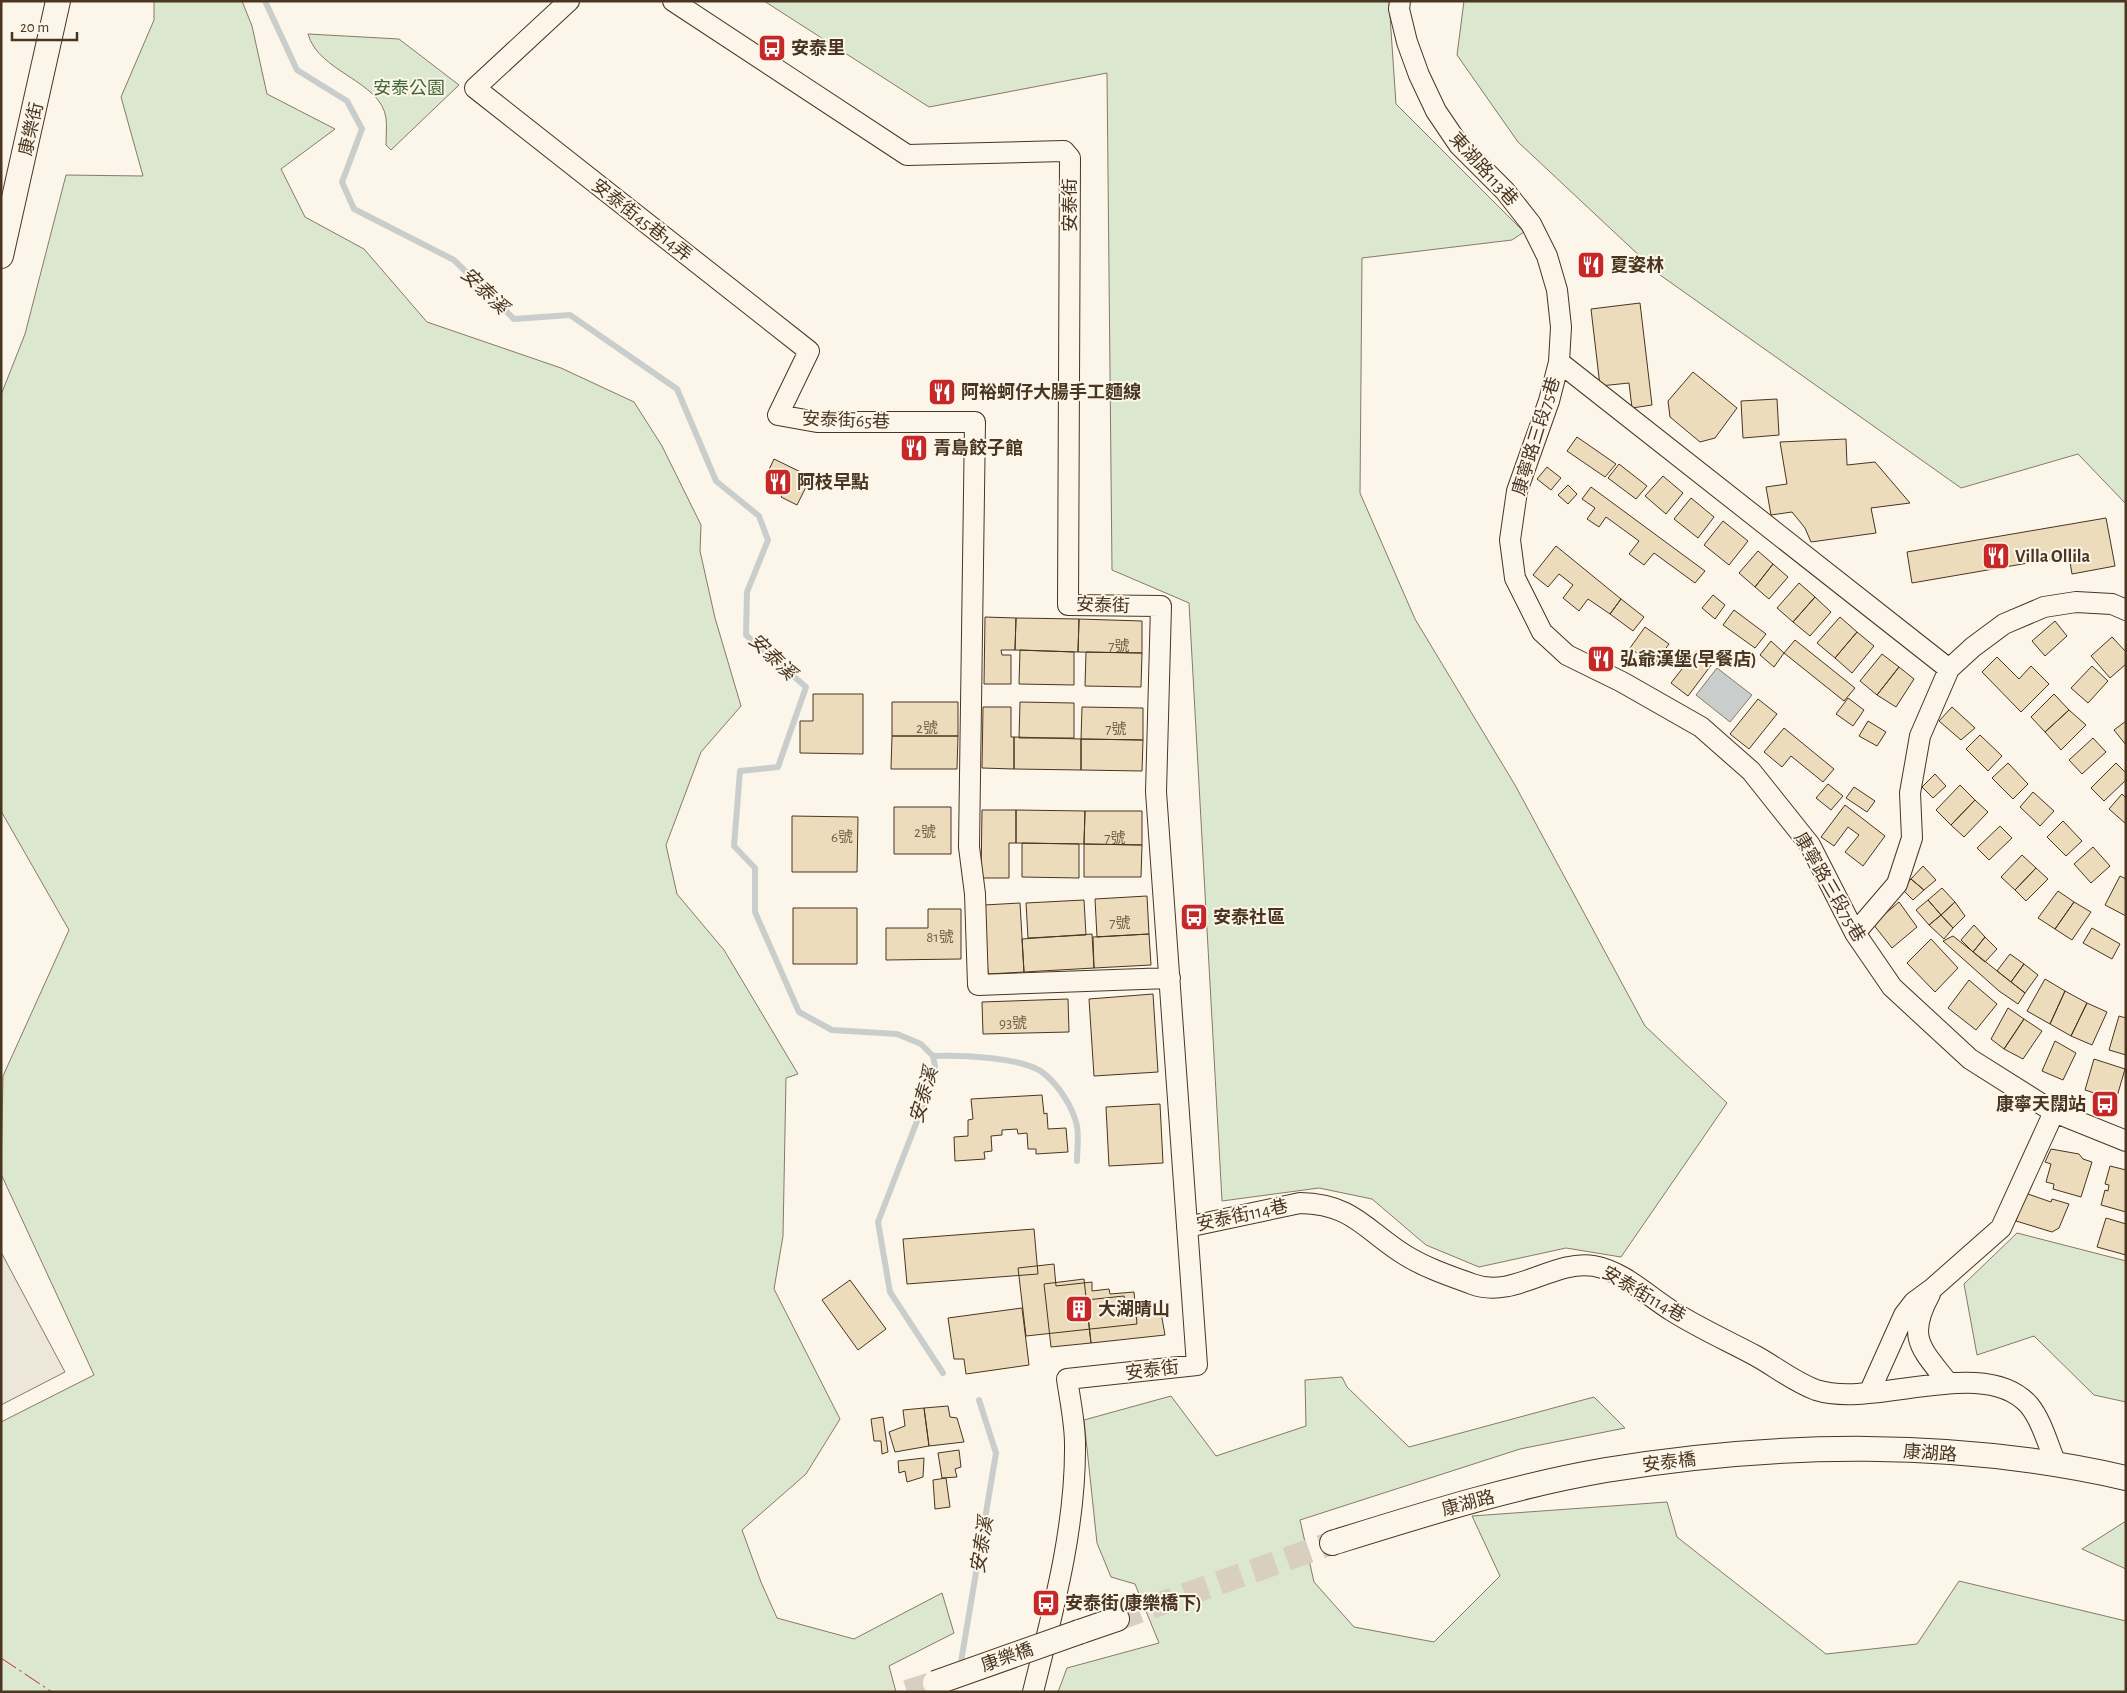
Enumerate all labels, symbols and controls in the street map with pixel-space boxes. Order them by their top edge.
scale bar [12,10,78,42]
text: 20 m [20,20,49,35]
bus stop icon: 安泰里 [757,33,787,63]
place label: 安泰里 [791,38,845,58]
park label: 安泰公園 [373,78,445,98]
street label: 康樂街 [15,100,47,158]
street label: 東湖路113巷 [1446,128,1522,210]
street label: 安泰街45巷14弄 [588,175,696,265]
street label: 安泰街 [1060,178,1080,232]
restaurant icon: 夏姿林 [1576,250,1606,280]
place label: 夏姿林 [1610,255,1664,275]
water label: 安泰溪 [457,263,515,320]
street label: 康寧路三段75巷 [1508,374,1564,498]
restaurant icon: 阿裕蚵仔大腸手工麵線 [927,377,957,407]
place label: 阿裕蚵仔大腸手工麵線 [961,382,1141,402]
street label: 安泰街65巷 [802,408,890,432]
restaurant icon: 青島餃子館 [899,433,929,463]
place label: 青島餃子館 [933,438,1023,458]
restaurant icon: 阿枝早點 [763,467,793,497]
place label: 阿枝早點 [797,472,869,492]
restaurant icon: Villa Ollila [1981,541,2011,571]
place label: Villa Ollila [2015,548,2091,566]
street label: 安泰街 [1076,594,1130,616]
water label: 安泰溪 [745,629,803,686]
house number: 7號 [1108,638,1130,654]
restaurant icon: 弘爺漢堡(早餐店) [1586,644,1616,674]
place label: 弘爺漢堡(早餐店) [1620,649,1757,669]
house number: 2號 [916,720,938,736]
house number: 7號 [1105,721,1127,737]
house number: 2號 [914,824,936,840]
house number: 6號 [831,829,853,845]
street label: 康寧路三段75巷 [1791,829,1869,945]
house number: 7號 [1104,830,1126,846]
bus stop icon: 安泰社區 [1179,902,1209,932]
place label: 安泰社區 [1213,907,1285,927]
house number: 7號 [1109,915,1131,931]
house number: 81號 [926,929,954,945]
house number: 93號 [999,1015,1027,1031]
water label: 安泰溪 [906,1062,942,1125]
bus stop icon: 康寧天闊站 [2090,1089,2120,1119]
place label: 康寧天闊站 [1996,1094,2086,1114]
street label: 安泰街114巷 [1194,1196,1290,1234]
street label: 安泰街114巷 [1599,1262,1689,1326]
building icon: 大湖晴山 [1064,1294,1094,1324]
place label: 大湖晴山 [1098,1299,1170,1319]
street label: 安泰街 [1124,1357,1180,1383]
street label: 康湖路 [1902,1441,1958,1465]
street label: 安泰橋 [1641,1449,1697,1475]
street label: 康湖路 [1439,1486,1497,1520]
water label: 安泰溪 [967,1512,997,1575]
bus stop icon: 安泰街(康樂橋下) [1031,1588,1061,1618]
place label: 安泰街(康樂橋下) [1065,1593,1202,1613]
street label: 康樂橋 [978,1639,1036,1675]

